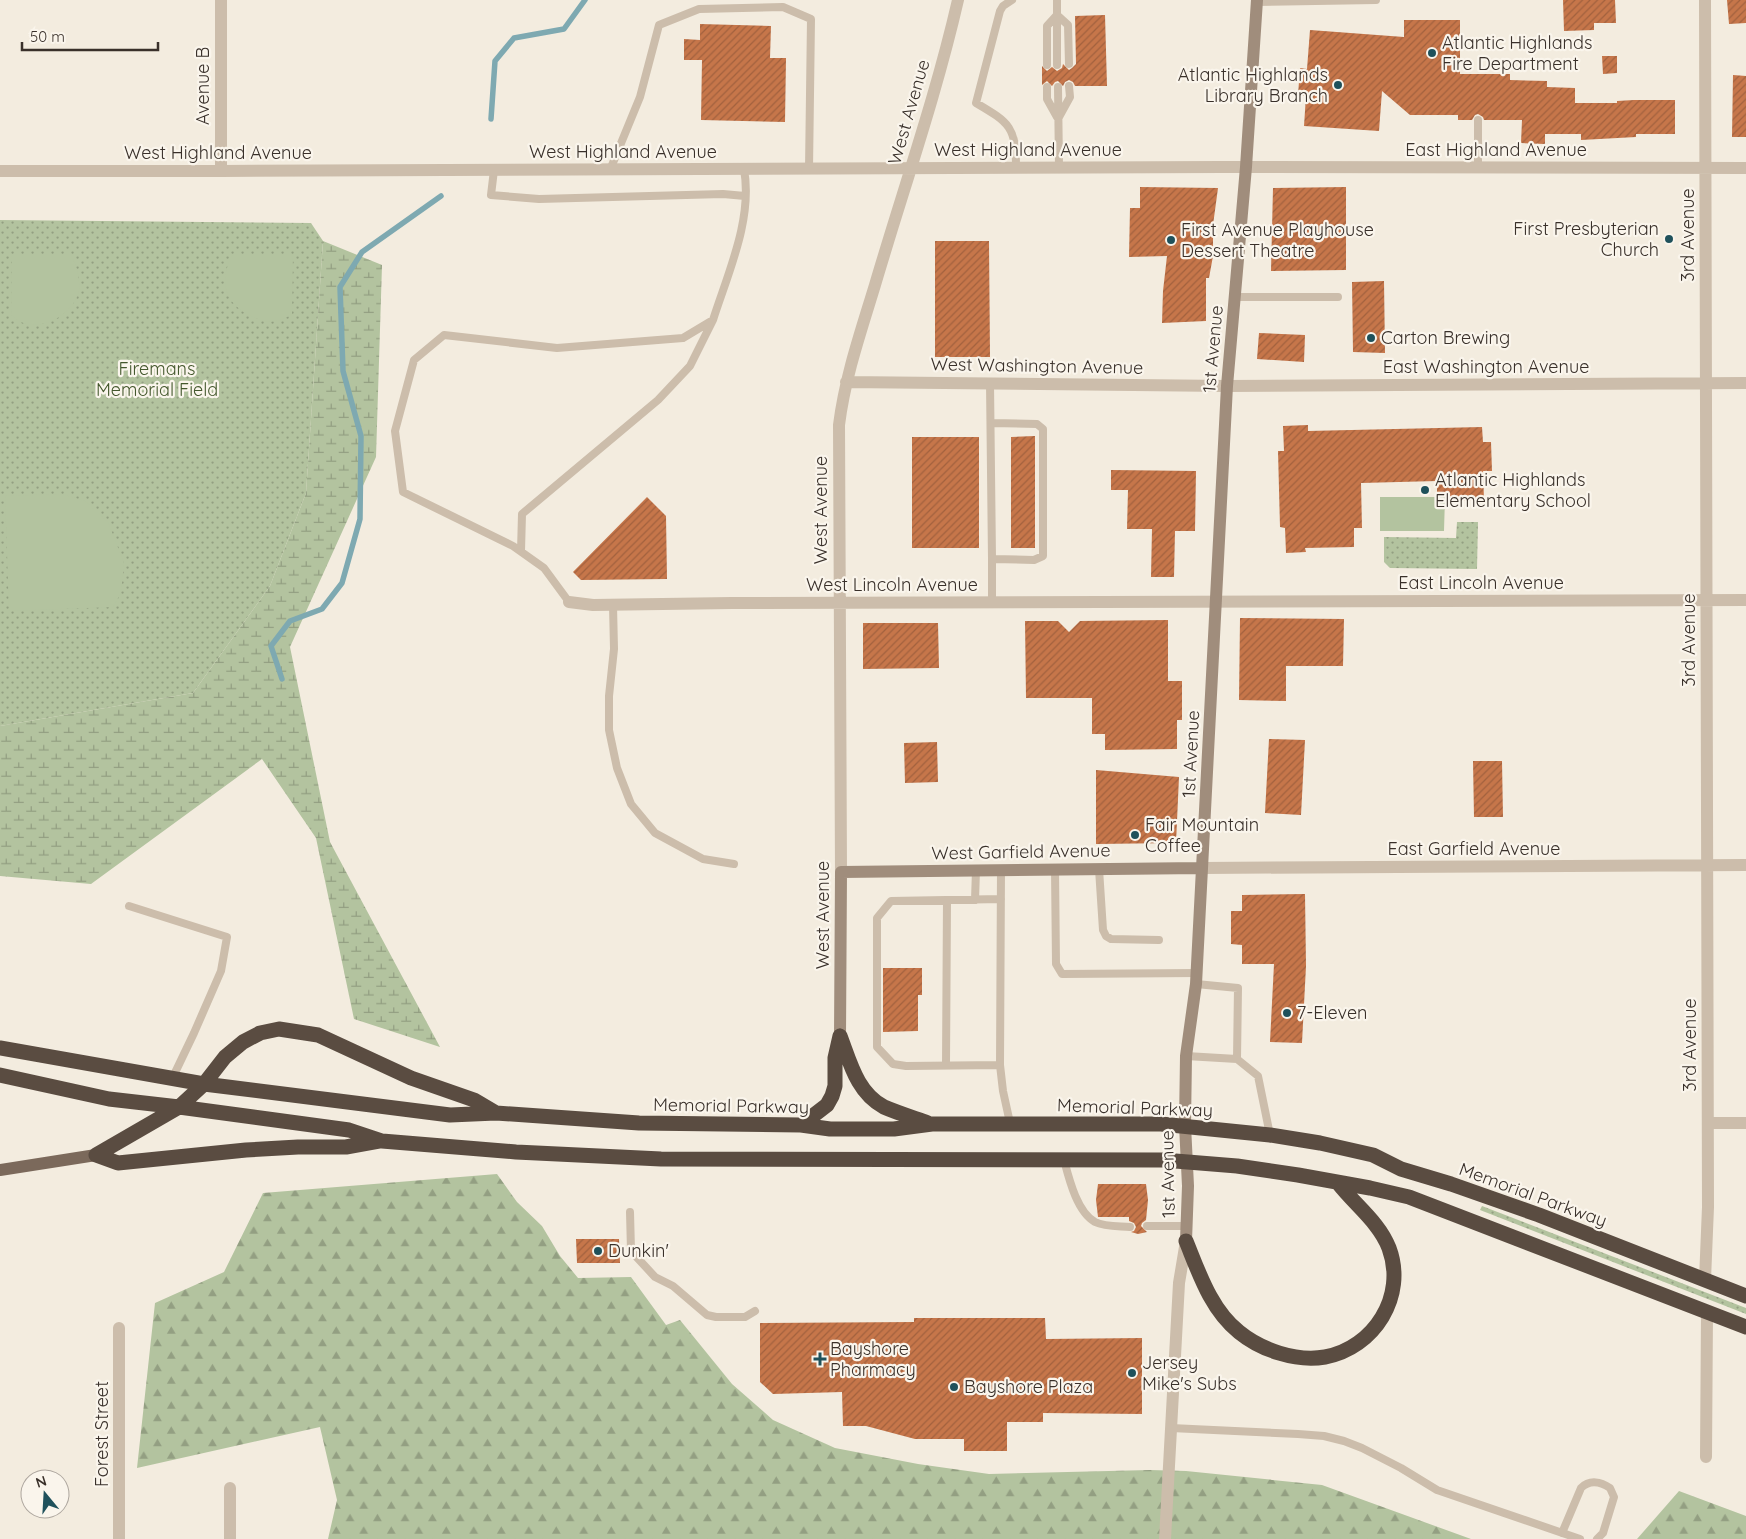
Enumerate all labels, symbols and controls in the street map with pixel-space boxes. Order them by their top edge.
scale bar [22,20,159,52]
text: 50 m [30,27,65,46]
place label: Atlantic Highlands Fire Department [1442,31,1592,75]
street label: Avenue B [191,47,214,125]
marker: Atlantic Highlands Fire Department [1426,47,1438,59]
street label: West Avenue [883,57,935,167]
place label: Atlantic Highlands Library Branch [1178,63,1328,107]
marker: Atlantic Highlands Library Branch [1332,79,1344,91]
street label: West Highland Avenue [934,138,1122,161]
street label: East Highland Avenue [1405,138,1587,161]
street label: West Highland Avenue [529,140,717,163]
street label: West Highland Avenue [124,141,312,164]
street label: 3rd Avenue [1676,188,1699,282]
place label: First Presbyterian Church [1513,217,1659,261]
place label: First Avenue Playhouse Dessert Theatre [1181,218,1374,262]
marker: First Presbyterian Church [1663,233,1675,245]
marker: First Avenue Playhouse Dessert Theatre [1165,234,1177,246]
street label: 1st Avenue [1197,304,1228,394]
place label: Carton Brewing [1381,326,1510,349]
marker: Carton Brewing [1365,332,1377,344]
street label: West Washington Avenue [930,352,1144,379]
street label: East Washington Avenue [1383,355,1589,378]
park label: Firemans Memorial Field [96,357,218,401]
street label: West Avenue [809,456,832,564]
place label: Atlantic Highlands Elementary School [1435,468,1591,512]
marker: Atlantic Highlands Elementary School [1419,484,1431,496]
street label: East Lincoln Avenue [1398,571,1564,594]
street label: West Lincoln Avenue [806,573,978,596]
street label: 3rd Avenue [1677,593,1700,687]
street label: 1st Avenue [1177,710,1204,798]
place label: Fair Mountain Coffee [1145,813,1259,857]
marker: Fair Mountain Coffee [1129,829,1141,841]
street label: East Garfield Avenue [1387,837,1561,860]
street label: West Garfield Avenue [931,838,1111,865]
street label: West Avenue [811,861,834,969]
street label: 3rd Avenue [1678,998,1701,1092]
place label: 7-Eleven [1297,1001,1368,1024]
marker: 7-Eleven [1281,1007,1293,1019]
street label: Memorial Parkway [653,1093,809,1118]
street label: Memorial Parkway [1057,1093,1213,1122]
street label: 1st Avenue [1155,1130,1180,1218]
street label: Memorial Parkway [1456,1157,1610,1232]
place label: Dunkin' [608,1239,669,1262]
marker: Dunkin' [592,1245,604,1257]
place label: Bayshore Pharmacy [830,1337,916,1381]
place label: Jersey Mike's Subs [1142,1351,1237,1395]
marker: Bayshore Pharmacy [814,1353,826,1365]
marker: Jersey Mike's Subs [1126,1367,1138,1379]
place label: Bayshore Plaza [964,1375,1093,1398]
street label: Forest Street [90,1381,113,1487]
marker: Bayshore Plaza [948,1381,960,1393]
north arrow [20,1469,70,1519]
text: N [33,1471,49,1492]

